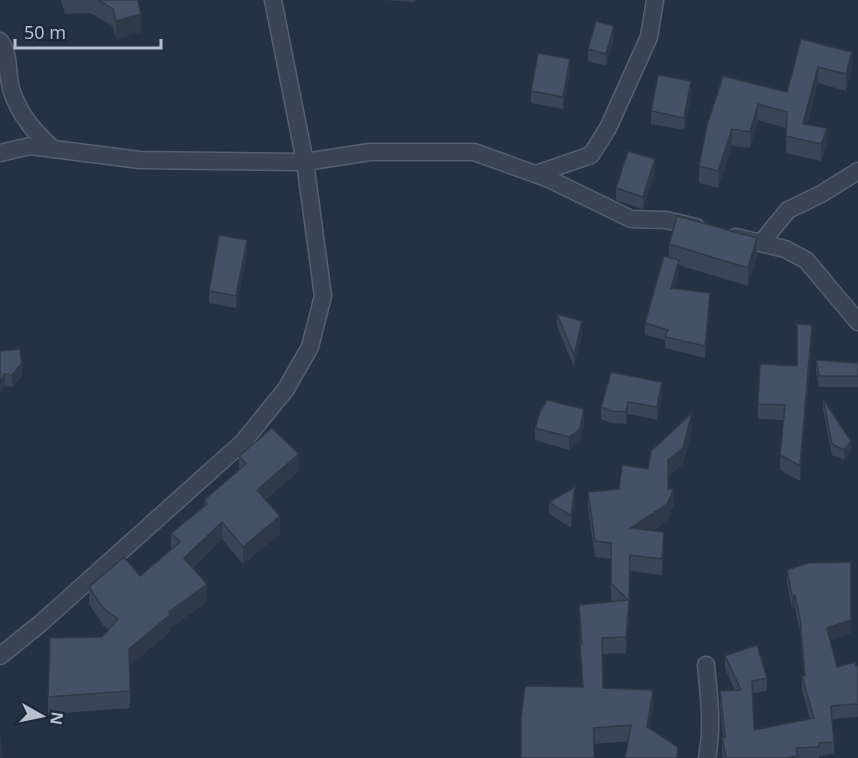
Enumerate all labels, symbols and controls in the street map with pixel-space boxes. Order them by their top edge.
scale bar [15,12,160,50]
text: 50 m [24,20,66,44]
north arrow [12,686,72,746]
text: N [45,710,69,726]

